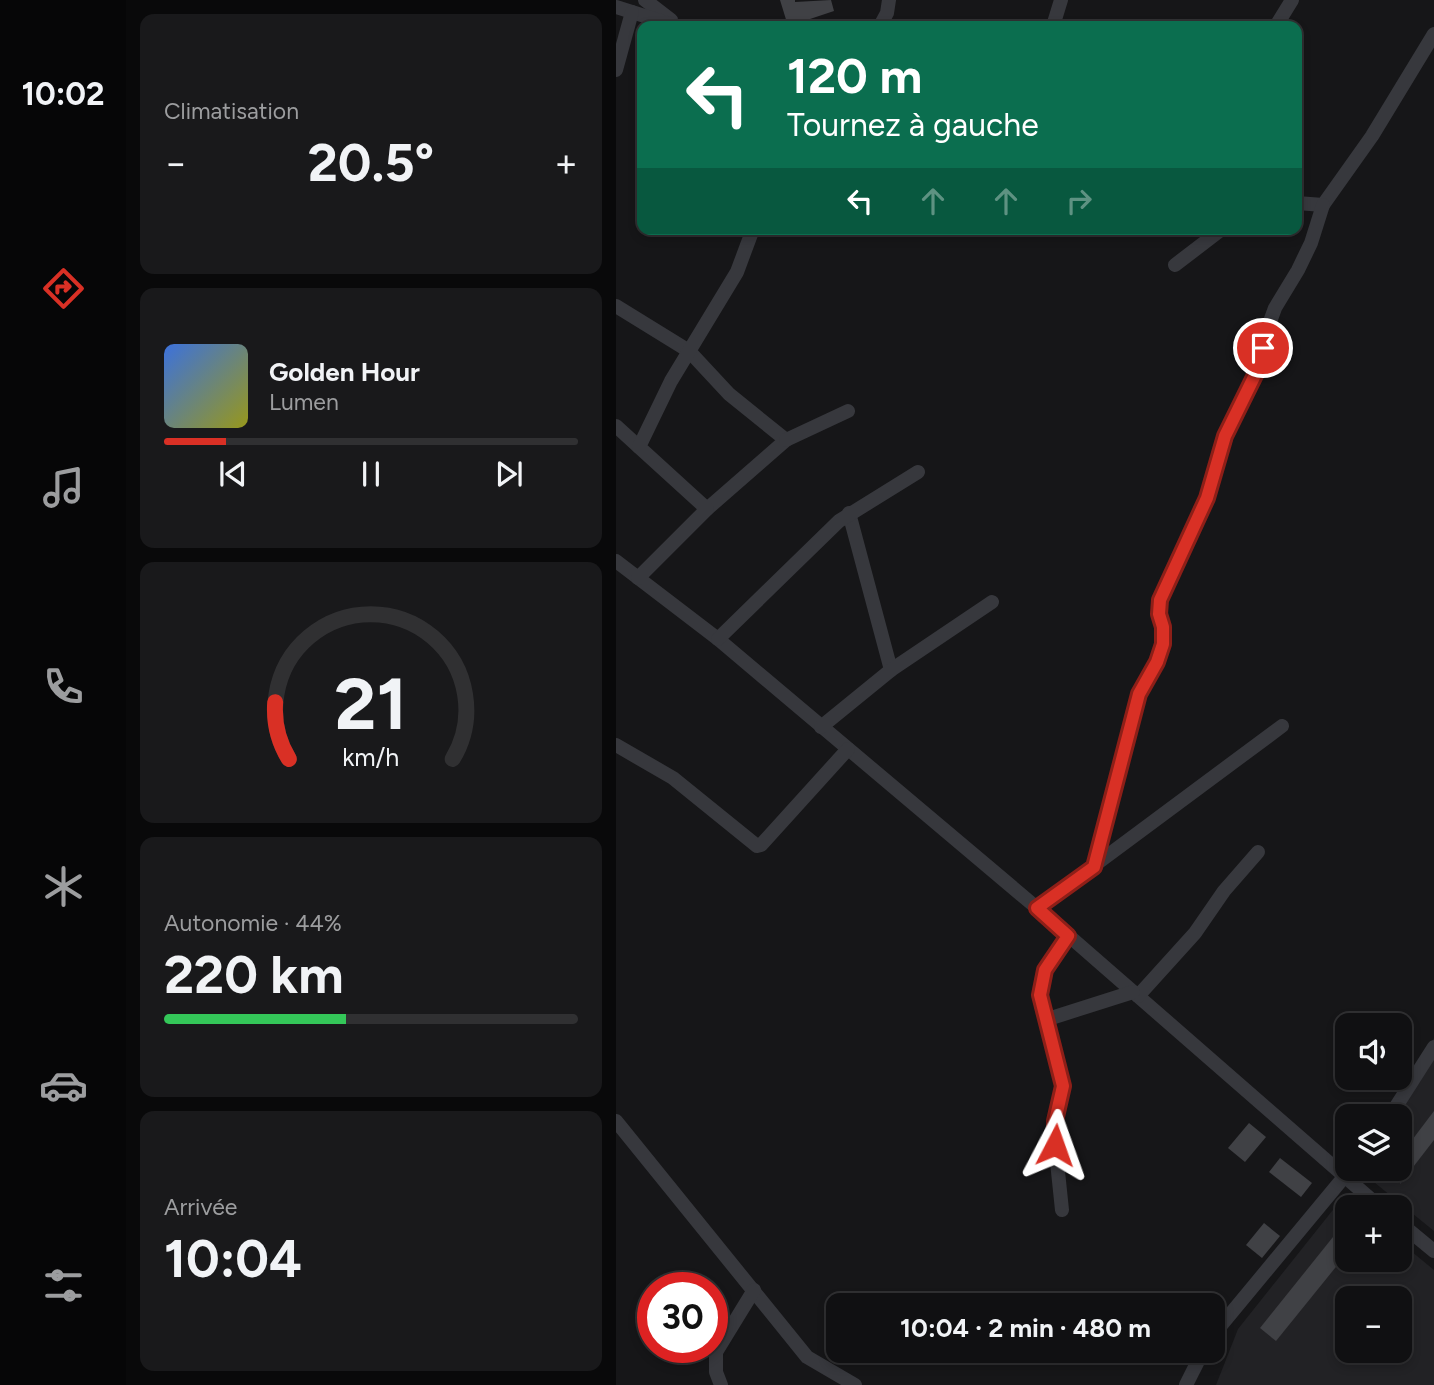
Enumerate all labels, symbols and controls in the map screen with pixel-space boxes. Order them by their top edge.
text: 120 m [787,46,922,105]
icon: left [672,49,763,140]
text: 10:02 [21,75,105,113]
text: Climatisation [164,97,299,125]
text: Tournez à gauche [787,106,1039,144]
text: 20.5° [308,132,434,194]
text: − [164,140,188,186]
text: + [554,140,578,186]
icon: left [841,182,879,220]
icon: ahead [914,182,952,220]
icon: ahead [987,182,1025,220]
icon: right [1060,182,1098,220]
icon: directions [39,264,88,313]
pin [1233,318,1293,378]
icon: arrive [1244,329,1282,367]
text: Golden Hour [269,356,420,388]
text: Lumen [269,388,339,416]
icon: previous [214,455,252,493]
icon: pause [352,455,390,493]
icon: next [490,455,528,493]
icon: music [39,463,88,512]
text: 21 [335,660,407,747]
icon: phone [39,662,88,711]
text: km/h [342,741,400,771]
icon: climate [39,862,88,911]
text: Autonomie · 44% [164,909,342,937]
text: 220 km [164,944,344,1006]
map controls [1335,1013,1412,1363]
button: sound [1335,1013,1412,1090]
icon: car [39,1061,88,1110]
button: layers [1335,1104,1412,1181]
position arrow [1018,1108,1092,1182]
text: Arrivée [164,1193,237,1221]
button: + [1335,1195,1412,1272]
text: 10:04 [164,1228,302,1290]
icon: filters [39,1261,88,1310]
speed limit sign: 30 [637,1272,728,1363]
button: − [1335,1286,1412,1363]
text: 10:04 · 2 min · 480 m [900,1312,1151,1344]

